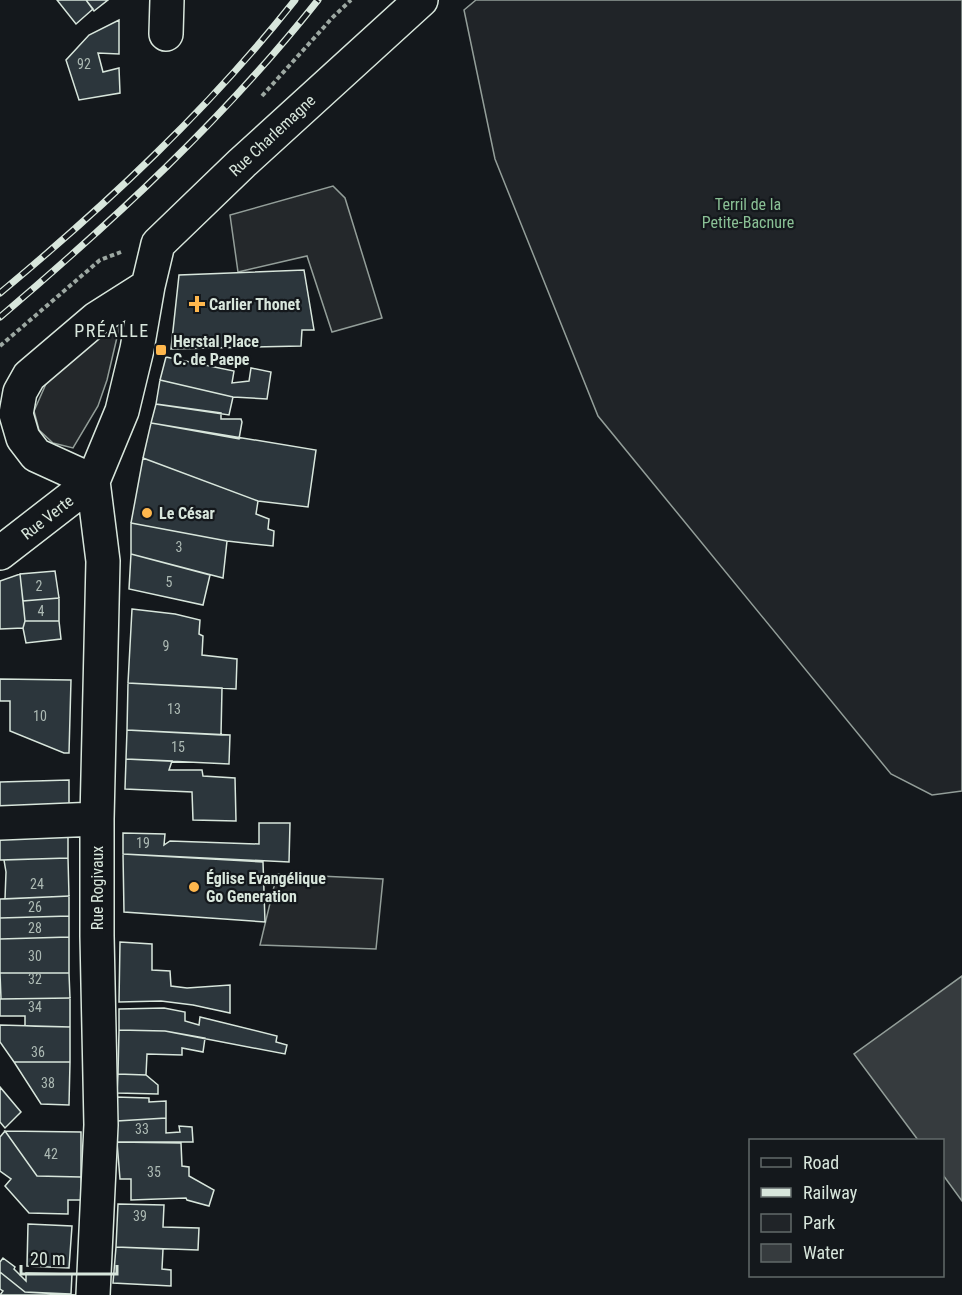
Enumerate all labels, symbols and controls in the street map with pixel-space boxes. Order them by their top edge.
house number: 92 [77,56,91,72]
street label: Rue Charlemagne [225,91,319,180]
park label: Terril de la Petite-Bacnure [702,195,794,232]
place label: Carlier Thonet [209,295,300,314]
marker: Carlier Thonet [190,297,204,311]
district label: PRÉALLE [74,320,150,341]
place label: Herstal Place C. de Paepe [173,332,259,369]
marker: Herstal Place C. de Paepe [154,343,168,357]
street label: Rue Verte [17,491,77,544]
place label: Le César [159,504,215,523]
marker: Le César [140,506,154,520]
house number: 3 [176,539,182,555]
house number: 5 [166,574,173,590]
house number: 2 [36,578,43,594]
house number: 4 [38,603,45,619]
house number: 9 [163,638,169,654]
house number: 13 [167,701,181,717]
house number: 10 [33,708,47,724]
house number: 15 [171,739,185,755]
house number: 19 [136,835,150,851]
street label: Rue Rogivaux [88,846,107,930]
place label: Église Evangélique Go Generation [206,869,326,906]
house number: 24 [30,876,44,892]
marker: Église Evangélique Go Generation [187,880,201,894]
house number: 26 [28,899,42,915]
house number: 28 [28,920,42,936]
house number: 30 [28,948,42,964]
house number: 32 [28,971,42,987]
house number: 34 [28,999,42,1015]
house number: 36 [31,1044,45,1060]
house number: 38 [41,1075,55,1091]
house number: 33 [135,1121,149,1137]
legend [749,1139,944,1277]
house number: 42 [44,1146,58,1162]
text: Road [803,1152,839,1173]
house number: 35 [147,1164,161,1180]
text: Railway [803,1182,858,1203]
house number: 39 [133,1208,147,1224]
text: Park [803,1212,835,1233]
scale bar [21,1238,117,1276]
text: Water [803,1242,845,1263]
text: 20 m [30,1248,65,1269]

